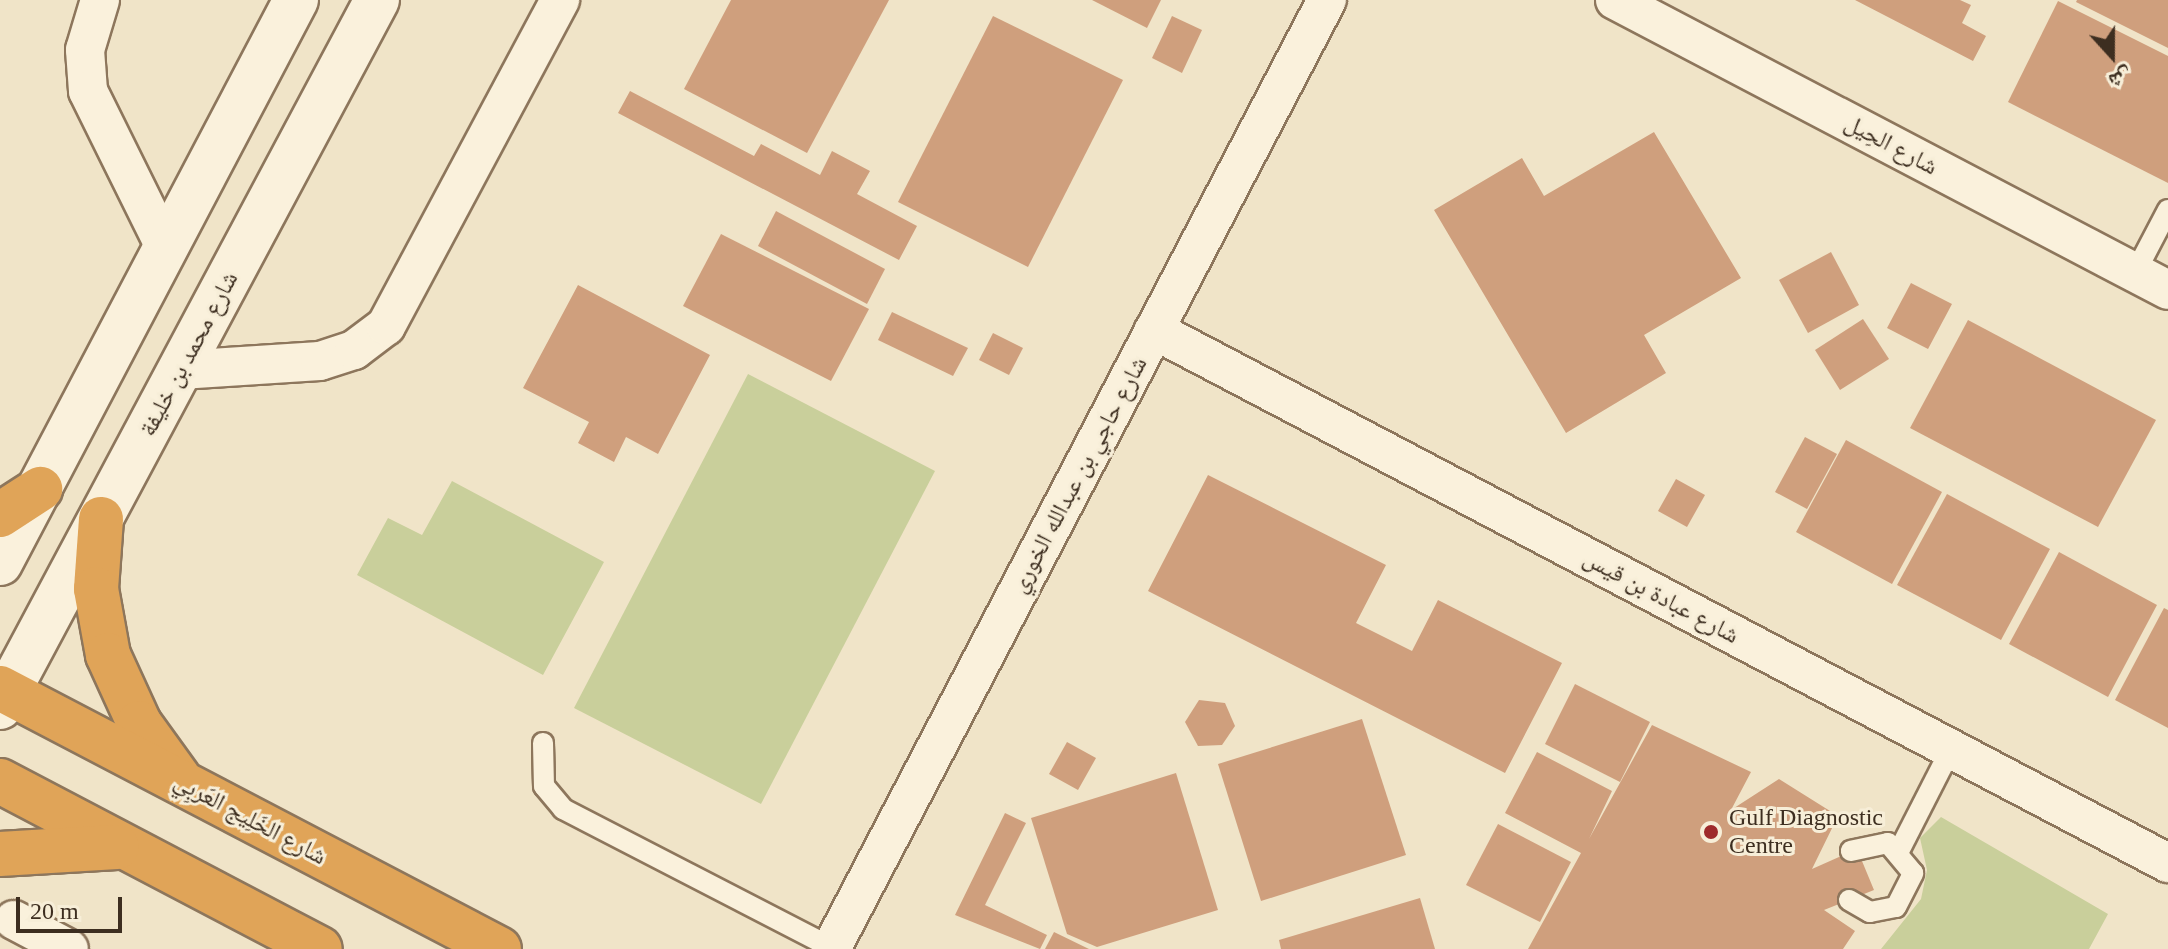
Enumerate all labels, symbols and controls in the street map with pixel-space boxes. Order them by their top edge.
north arrow [2072,16,2152,96]
text: ش [2105,63,2136,95]
street label: شارع الحِيل [1840,109,1942,181]
street label: شارع محمد بن خليفة [133,267,245,441]
street label: شارع حاجي بن عبدالله الخوري [1004,352,1154,598]
street label: شارع عبادة بن قيس [1578,544,1744,650]
street label: شارع الخَلِيج العَربِي [169,767,331,871]
place label: Gulf Diagnostic Centre [1729,804,1883,860]
marker: Gulf Diagnostic Centre [1700,821,1722,843]
scale bar [20,881,126,931]
text: 20 m [30,898,79,924]

